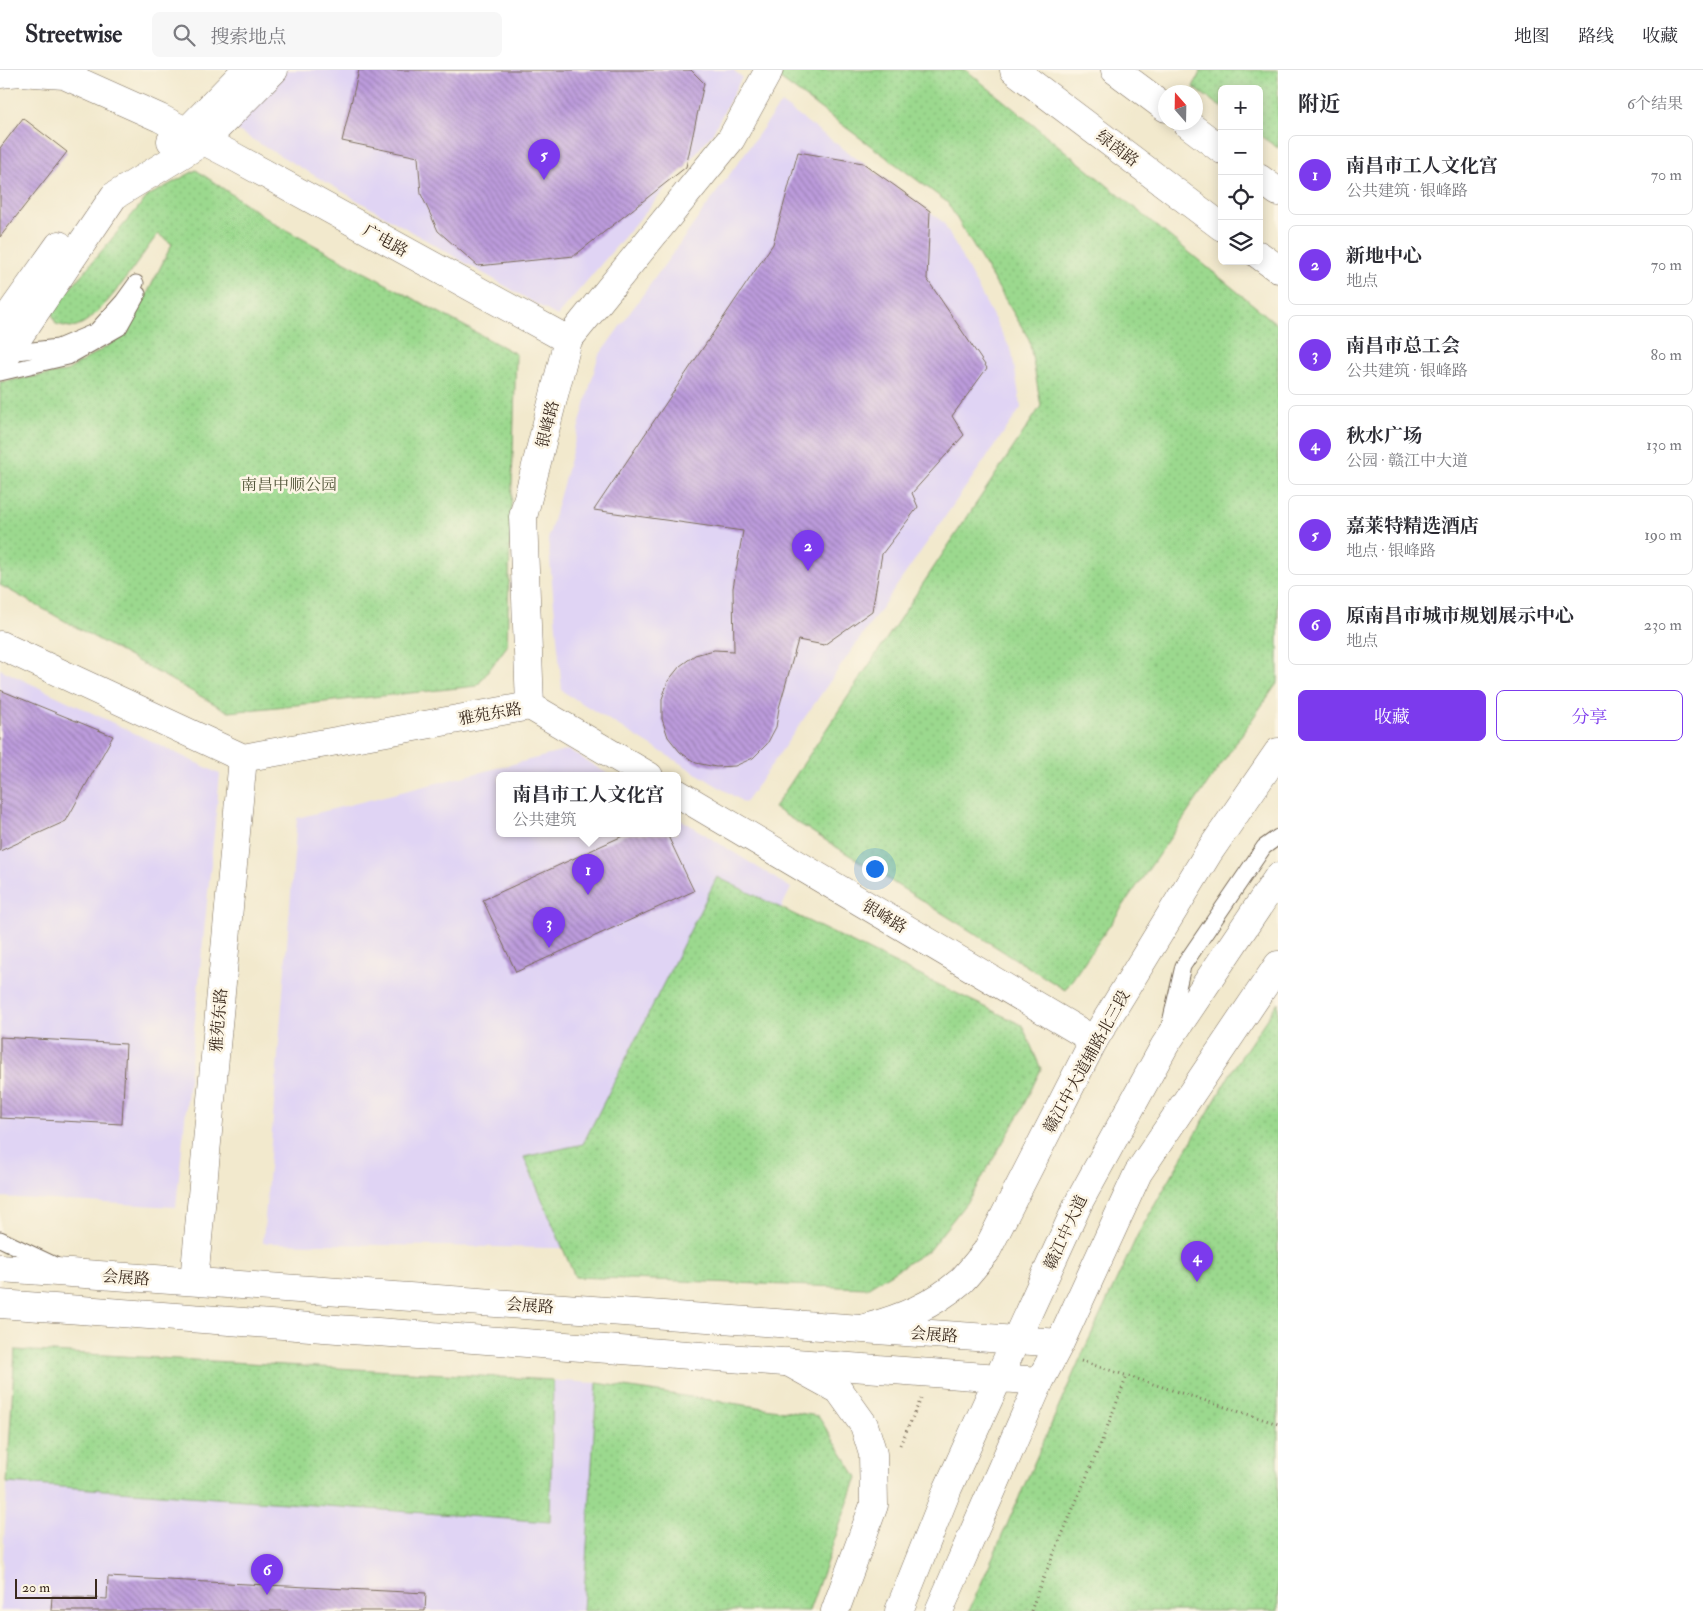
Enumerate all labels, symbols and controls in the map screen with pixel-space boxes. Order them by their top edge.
search box [152,12,502,57]
text: Streetwise [25,19,122,50]
icon: search [170,21,198,49]
text: 搜索地点 [210,25,286,49]
text: 地图 [1514,25,1550,48]
text: 路线 [1578,25,1614,48]
text: 收藏 [1642,25,1678,48]
north arrow [1158,85,1203,130]
map controls [1218,85,1263,265]
button: + [1218,85,1263,130]
text: 附近 [1298,91,1340,118]
text: 6个结果 [1627,94,1683,114]
street label: 绿茵路 [1092,126,1143,171]
button: − [1218,130,1263,175]
pin: 5 [528,139,560,180]
text: 南昌市工人文化宫 [1346,154,1498,178]
text: 1 [1312,165,1318,185]
text: 70 m [1651,165,1682,185]
button: locate [1218,175,1263,220]
text: 公共建筑 · 银峰路 [1346,181,1468,201]
street label: 广电路 [360,220,411,261]
button: layers [1218,220,1263,265]
text: 新地中心 [1346,244,1422,268]
text: 2 [1311,255,1319,275]
text: 70 m [1651,255,1682,275]
text: 地点 [1346,271,1378,291]
text: 南昌市总工会 [1346,334,1460,358]
text: 3 [1312,345,1318,365]
text: 80 m [1651,345,1682,365]
text: 公共建筑 · 银峰路 [1346,361,1468,381]
street label: 银峰路 [532,399,563,450]
text: 秋水广场 [1346,424,1422,448]
text: 4 [1311,435,1319,455]
text: 130 m [1646,435,1682,455]
text: 公园 · 赣江中大道 [1346,451,1468,471]
park label: 南昌中顺公园 [241,475,337,495]
text: 嘉莱特精选酒店 [1346,514,1479,538]
text: 5 [1311,525,1319,545]
text: 190 m [1644,525,1682,545]
pin: 2 [792,530,824,571]
text: 地点 · 银峰路 [1346,541,1436,561]
text: 原南昌市城市规划展示中心 [1346,604,1574,628]
text: 6 [1311,615,1319,635]
text: 230 m [1644,615,1682,635]
text: 地点 [1346,631,1378,651]
button: 收藏 [1298,690,1486,741]
button: 分享 [1496,690,1683,741]
street label: 雅苑东路 [457,699,523,729]
popup [496,772,681,837]
text: 南昌市工人文化宫 [512,783,665,807]
text: 公共建筑 [512,810,577,830]
pin: 1 [572,854,604,895]
your location [862,856,888,882]
street label: 银峰路 [859,896,910,938]
pin: 3 [533,907,565,948]
street label: 雅苑东路 [206,987,232,1053]
street label: 赣江中大道辅路北三段 [1039,987,1134,1136]
street label: 赣江中大道 [1040,1192,1092,1273]
pin: 4 [1181,1241,1213,1282]
street label: 会展路 [101,1266,151,1290]
street label: 会展路 [505,1294,555,1318]
street label: 会展路 [909,1323,959,1347]
pin: 6 [251,1554,283,1595]
scale bar [15,1576,98,1599]
text: 20 m [22,1579,50,1596]

